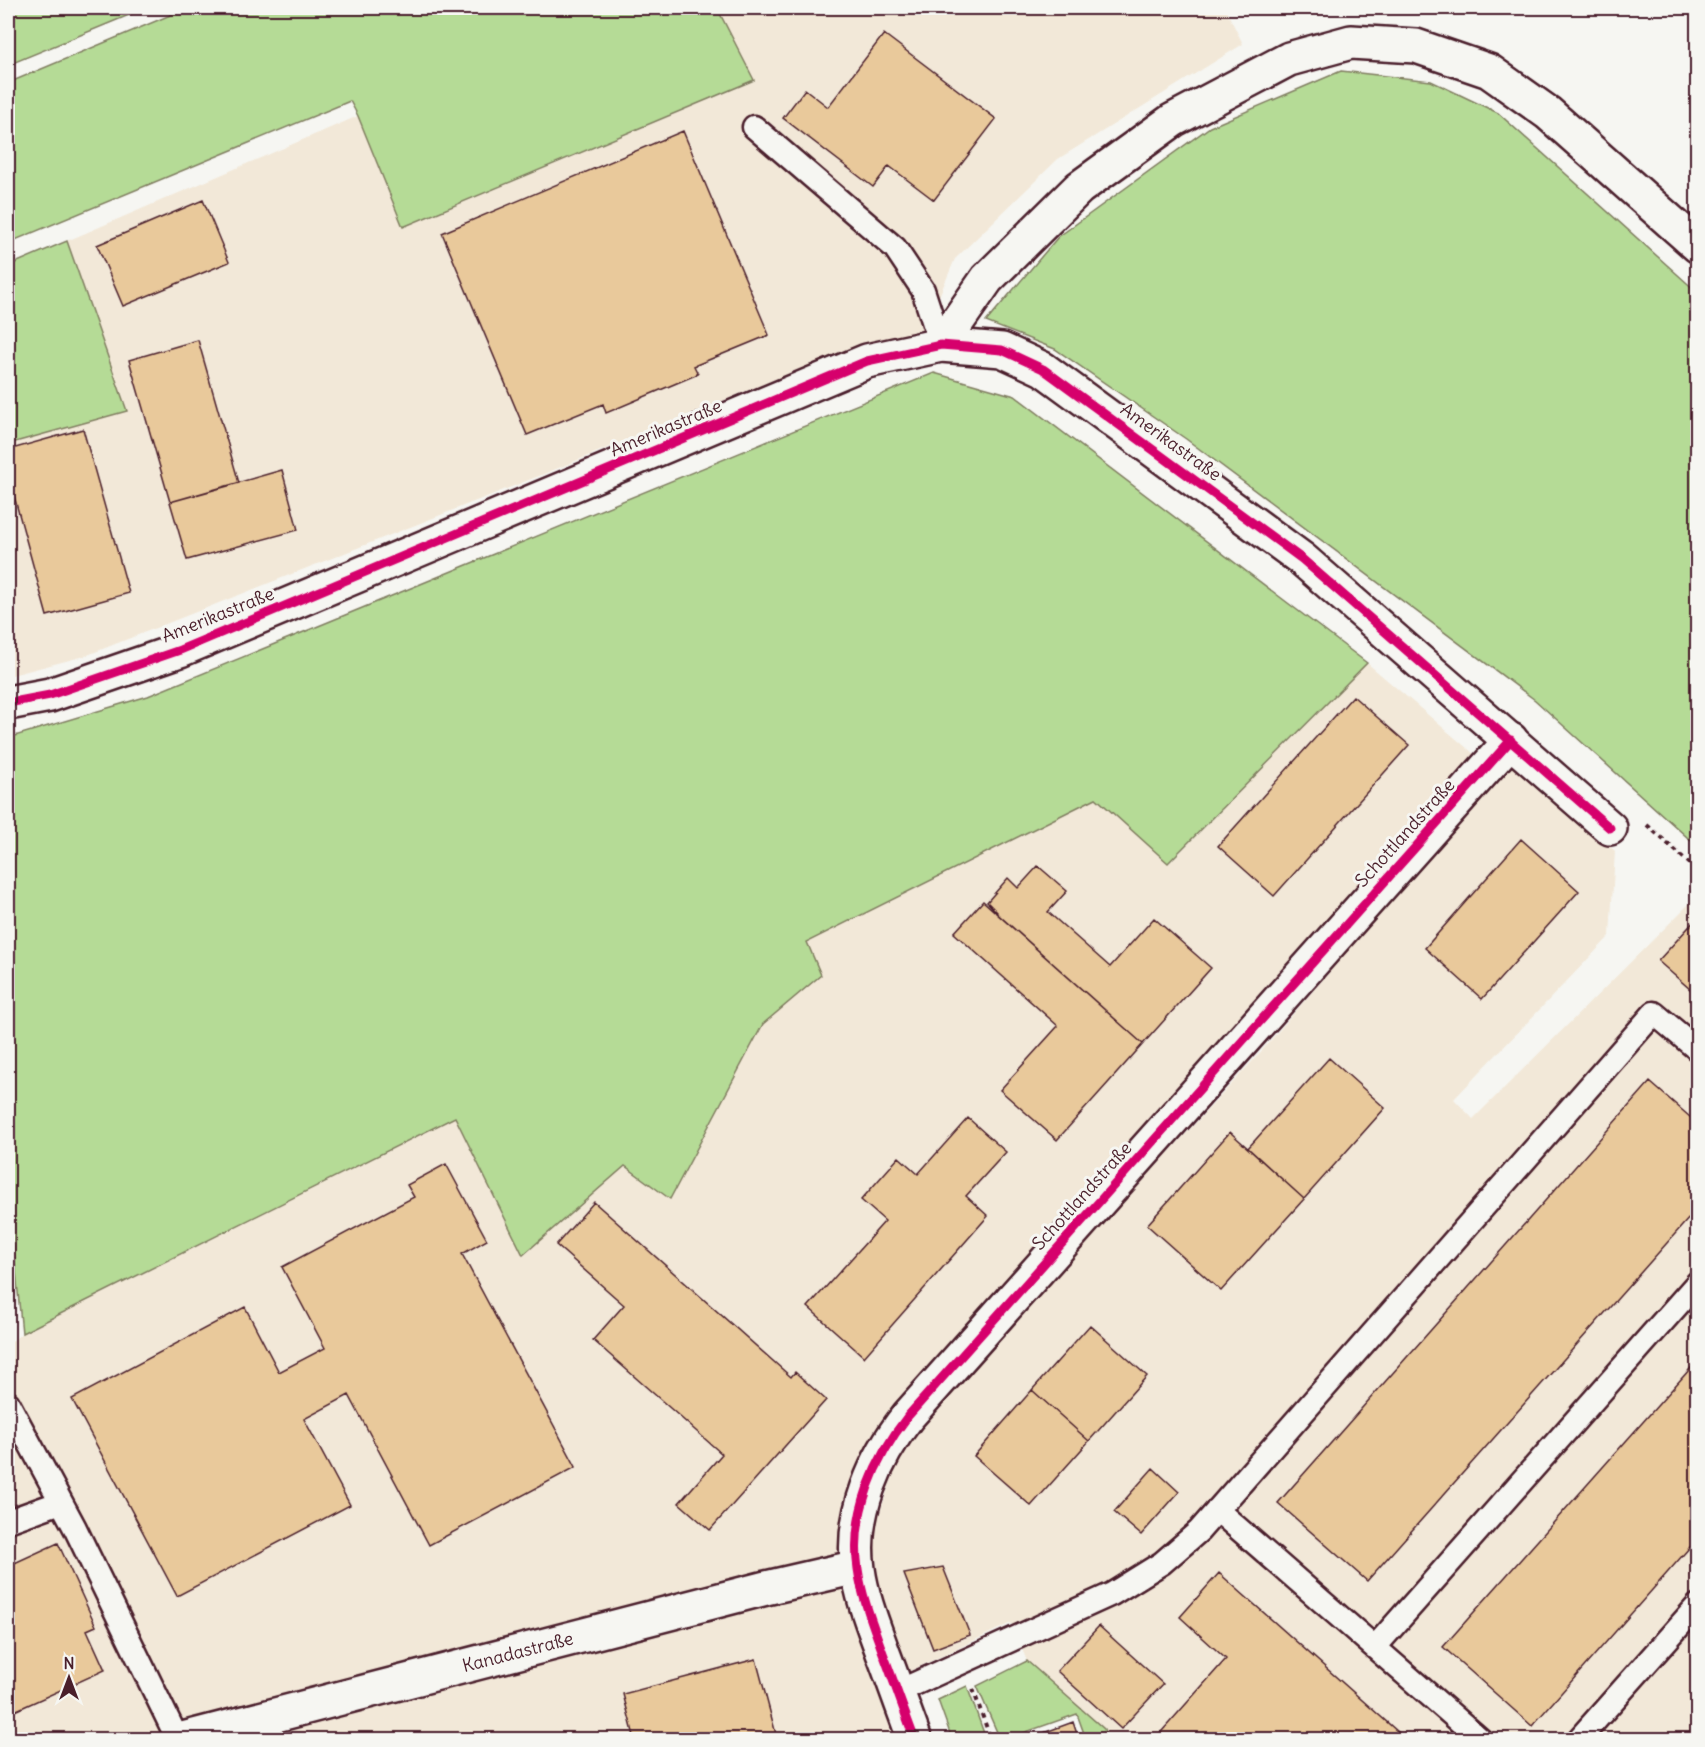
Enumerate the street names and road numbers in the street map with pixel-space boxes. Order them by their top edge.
street label: Amerikastraße [607,394,725,461]
street label: Amerikastraße [1116,397,1226,486]
street label: Amerikastraße [158,582,277,647]
street label: Schottlandstraße [1350,774,1459,892]
street label: Schottlandstraße [1027,1137,1136,1255]
street label: Kanadastraße [460,1626,576,1677]

